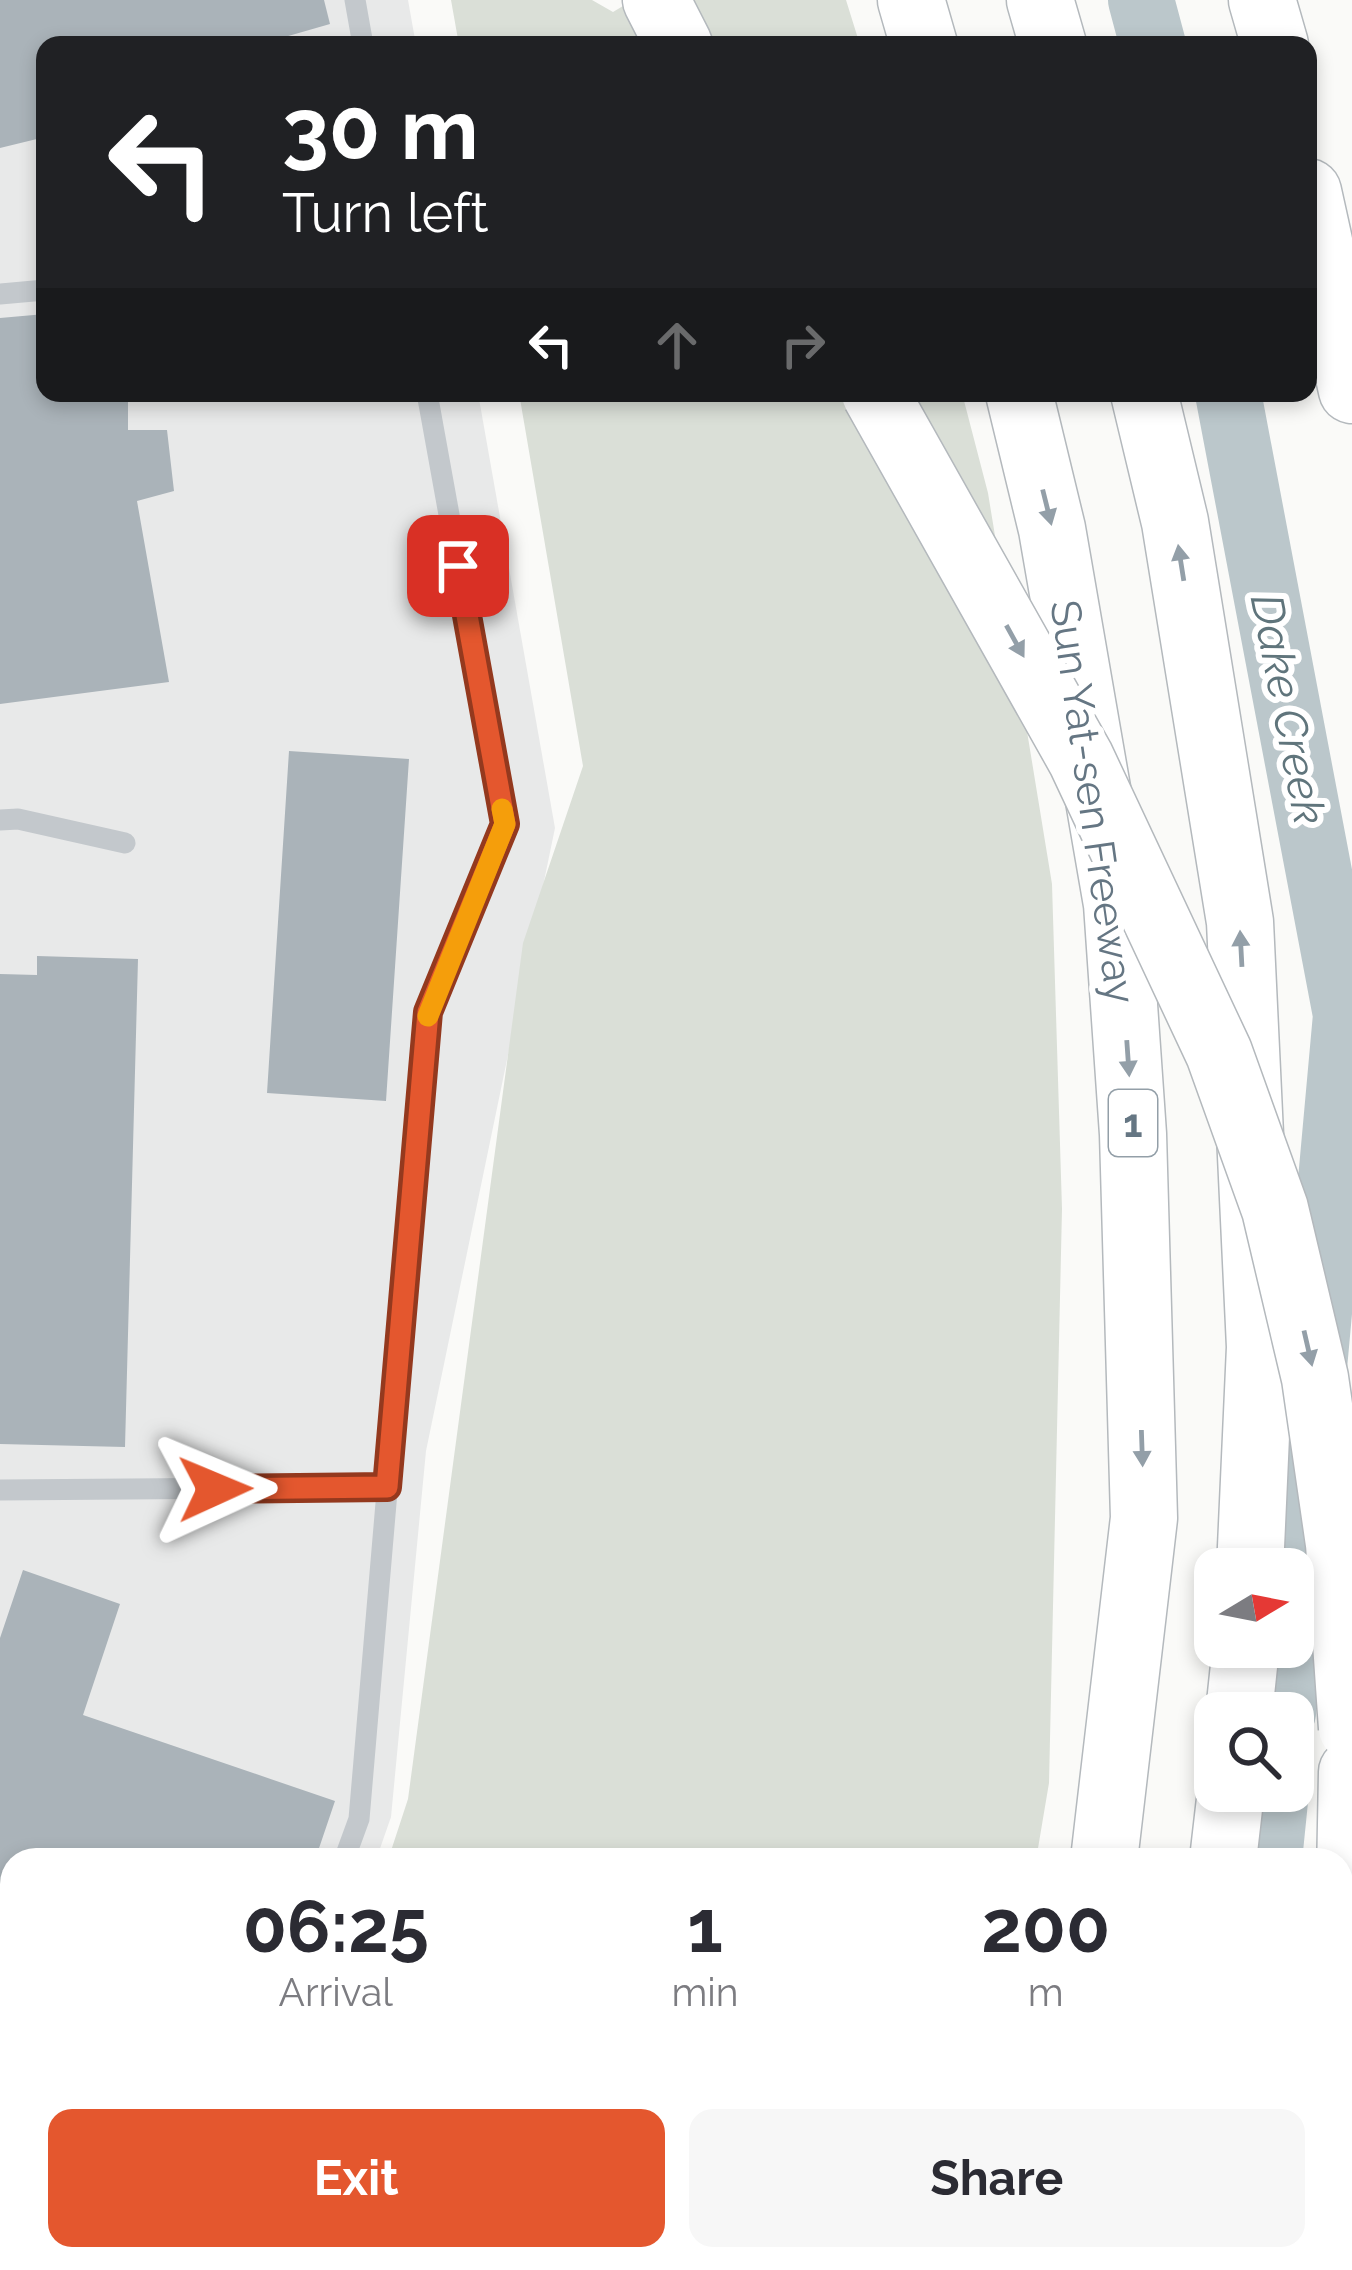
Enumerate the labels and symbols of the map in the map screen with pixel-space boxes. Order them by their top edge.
one-way arrow [1038,488,1057,525]
pin [407,515,509,617]
one-way arrow [1172,544,1190,582]
water label: Dake Creek [1240,589,1336,829]
street label: Sun Yat-sen Freeway [1040,597,1146,1007]
one-way arrow [1004,624,1025,659]
one-way arrow [1231,929,1250,967]
one-way arrow [1119,1040,1138,1077]
road number: 1 [1109,1090,1157,1156]
one-way arrow [1299,1329,1318,1367]
position arrow [152,1426,278,1552]
one-way arrow [1132,1430,1151,1468]
north arrow [1194,1548,1314,1668]

